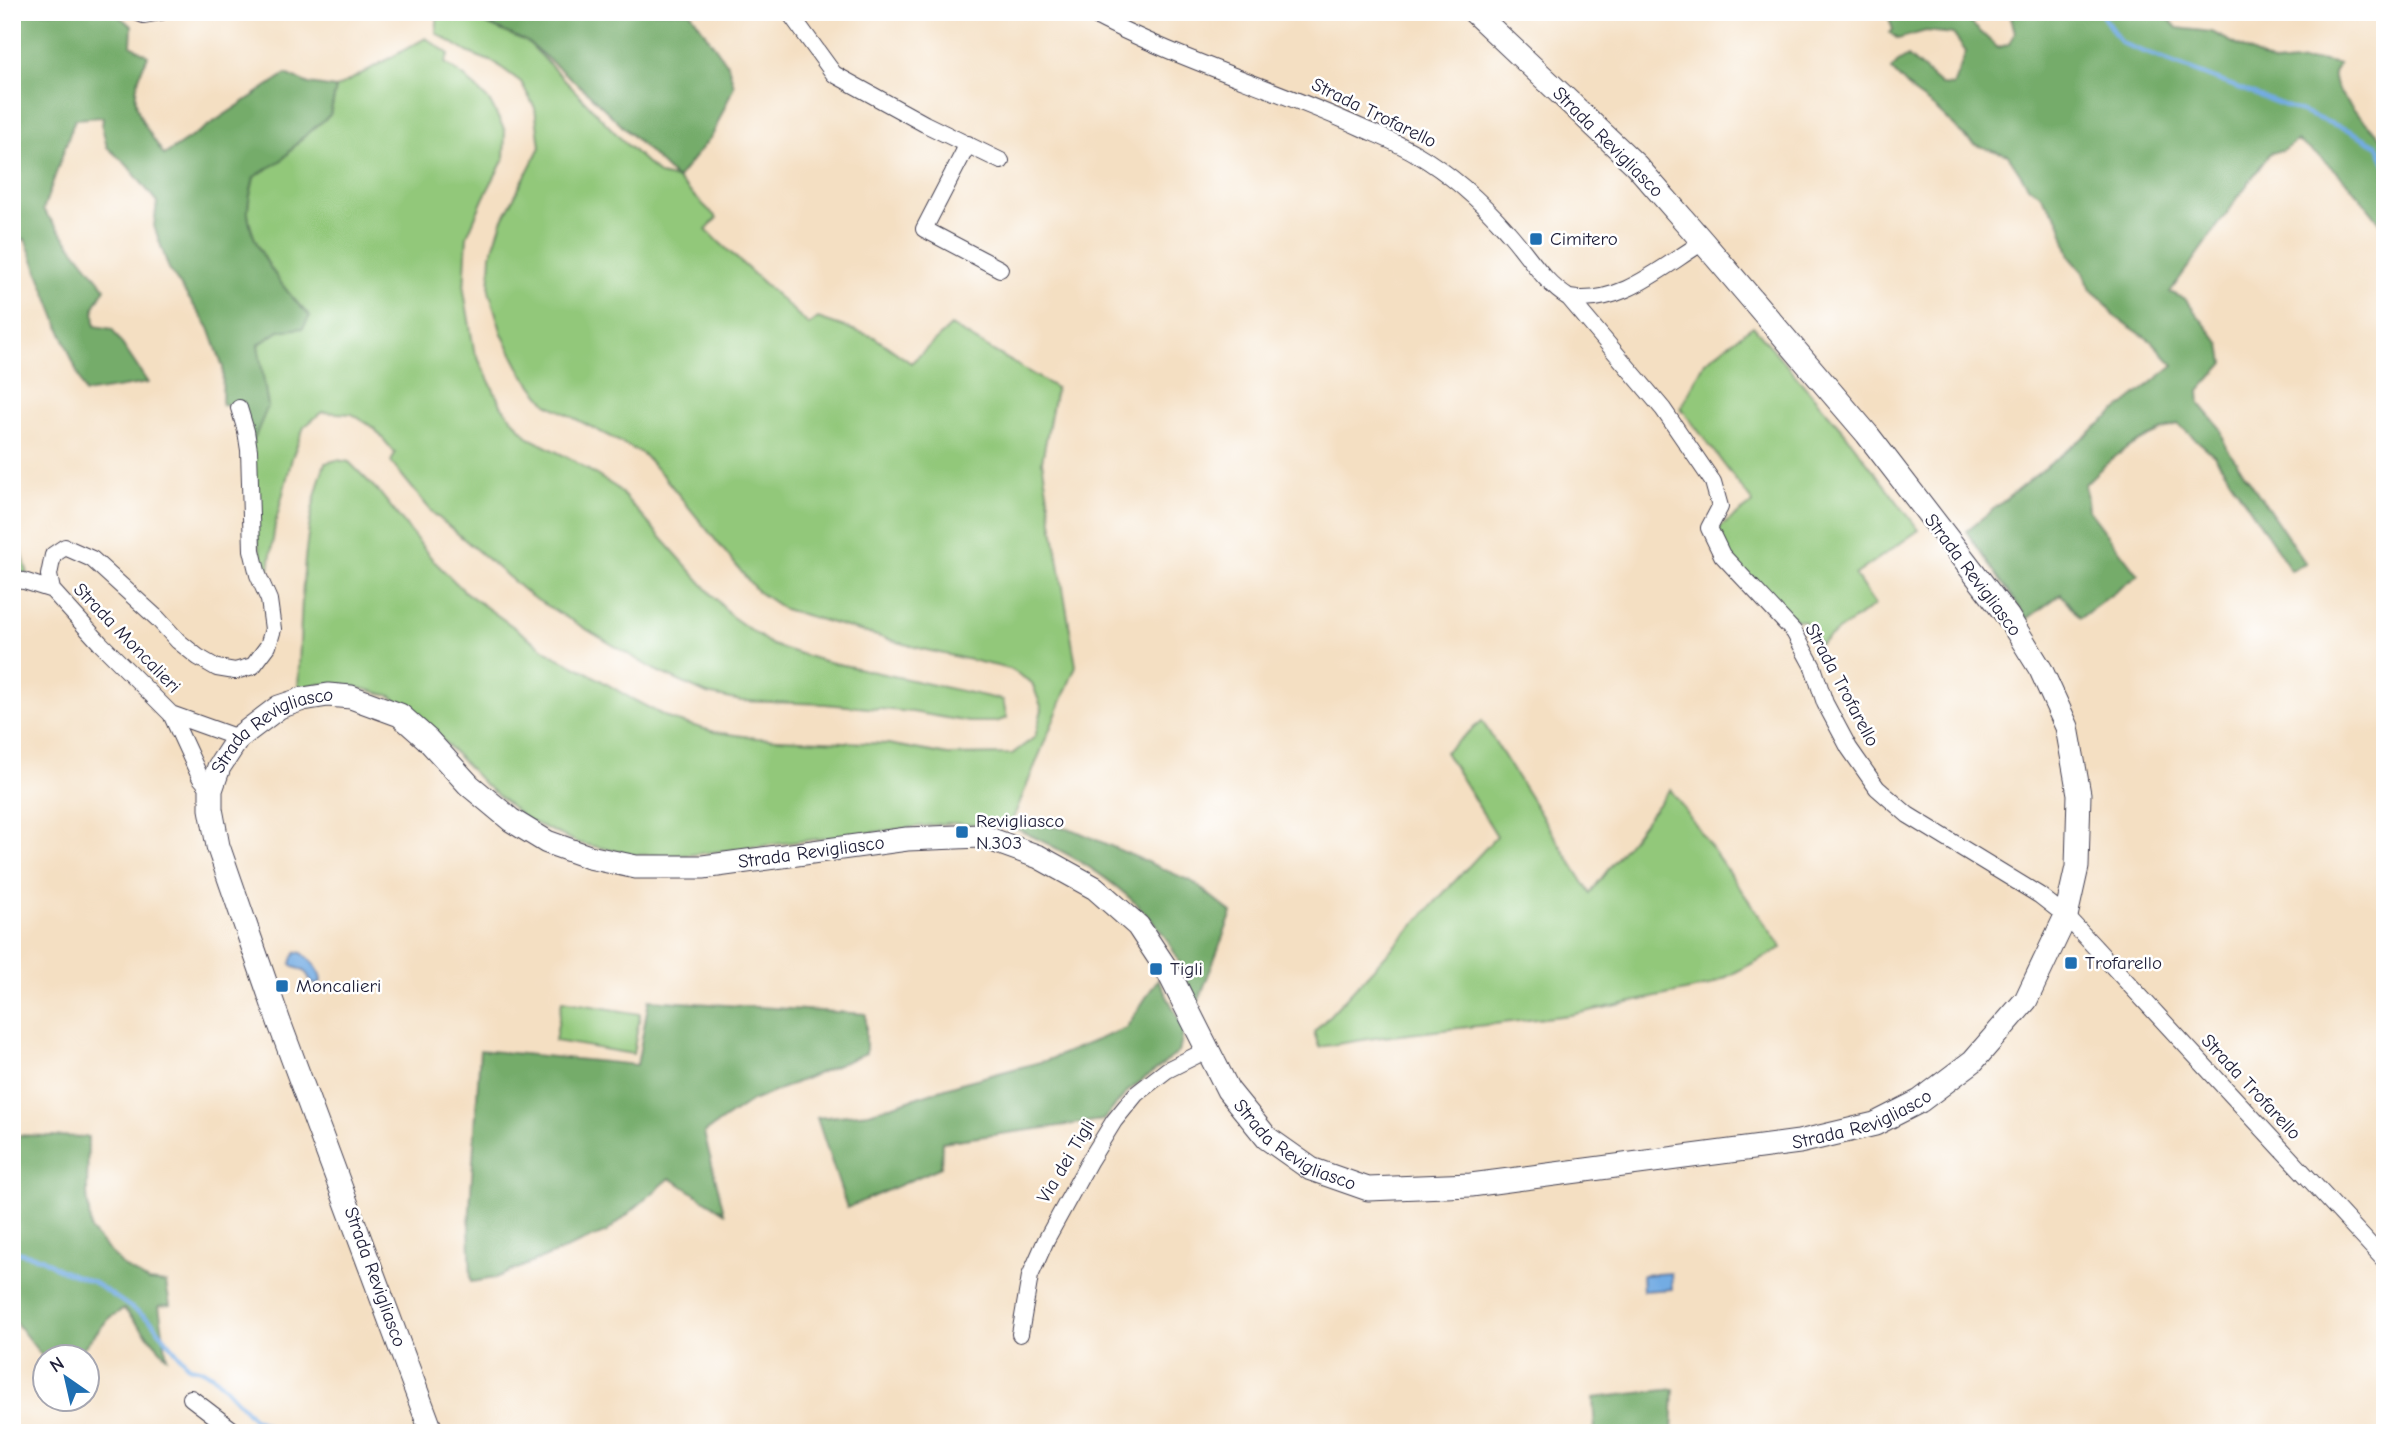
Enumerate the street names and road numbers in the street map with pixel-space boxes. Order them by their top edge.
street label: Strada Trofarello [1308,73,1440,153]
street label: Strada Revigliasco [1548,82,1668,202]
street label: Strada Revigliasco [1920,510,2026,640]
street label: Strada Moncalieri [69,578,185,698]
street label: Strada Trofarello [1800,620,1884,750]
street label: Strada Revigliasco [207,684,334,776]
street label: Strada Revigliasco [737,831,886,873]
street label: Strada Trofarello [2197,1030,2305,1144]
street label: Strada Revigliasco [1791,1085,1936,1154]
street label: Strada Revigliasco [1229,1095,1359,1195]
street label: Via dei Tigli [1032,1115,1100,1207]
street label: Strada Revigliasco [339,1204,411,1350]

